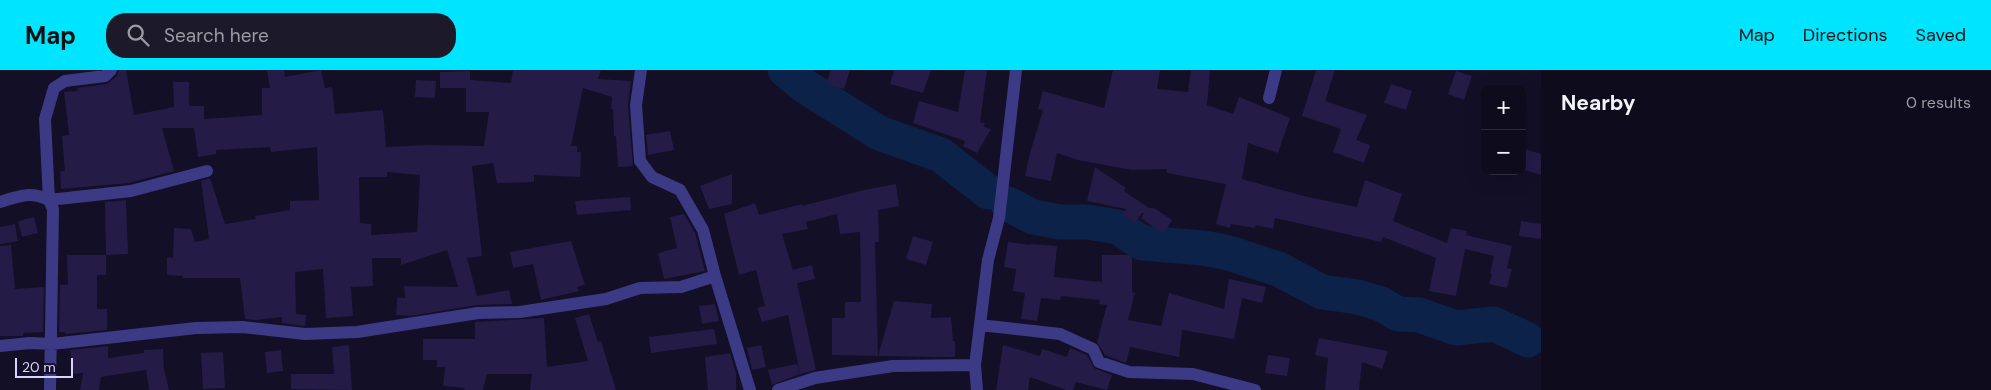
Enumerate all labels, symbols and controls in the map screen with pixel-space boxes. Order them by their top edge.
search box [106,13,456,58]
text: Map [25,20,76,51]
icon: search [124,21,152,49]
text: Search here [164,23,269,48]
text: Map [1739,23,1775,47]
text: Directions [1803,23,1888,47]
text: Saved [1916,23,1966,47]
map controls [1481,85,1526,175]
button: + [1481,85,1526,130]
text: Nearby [1561,89,1635,117]
text: 0 results [1906,92,1971,113]
button: − [1481,130,1526,175]
scale bar [15,355,72,378]
text: 20 m [22,358,56,376]

